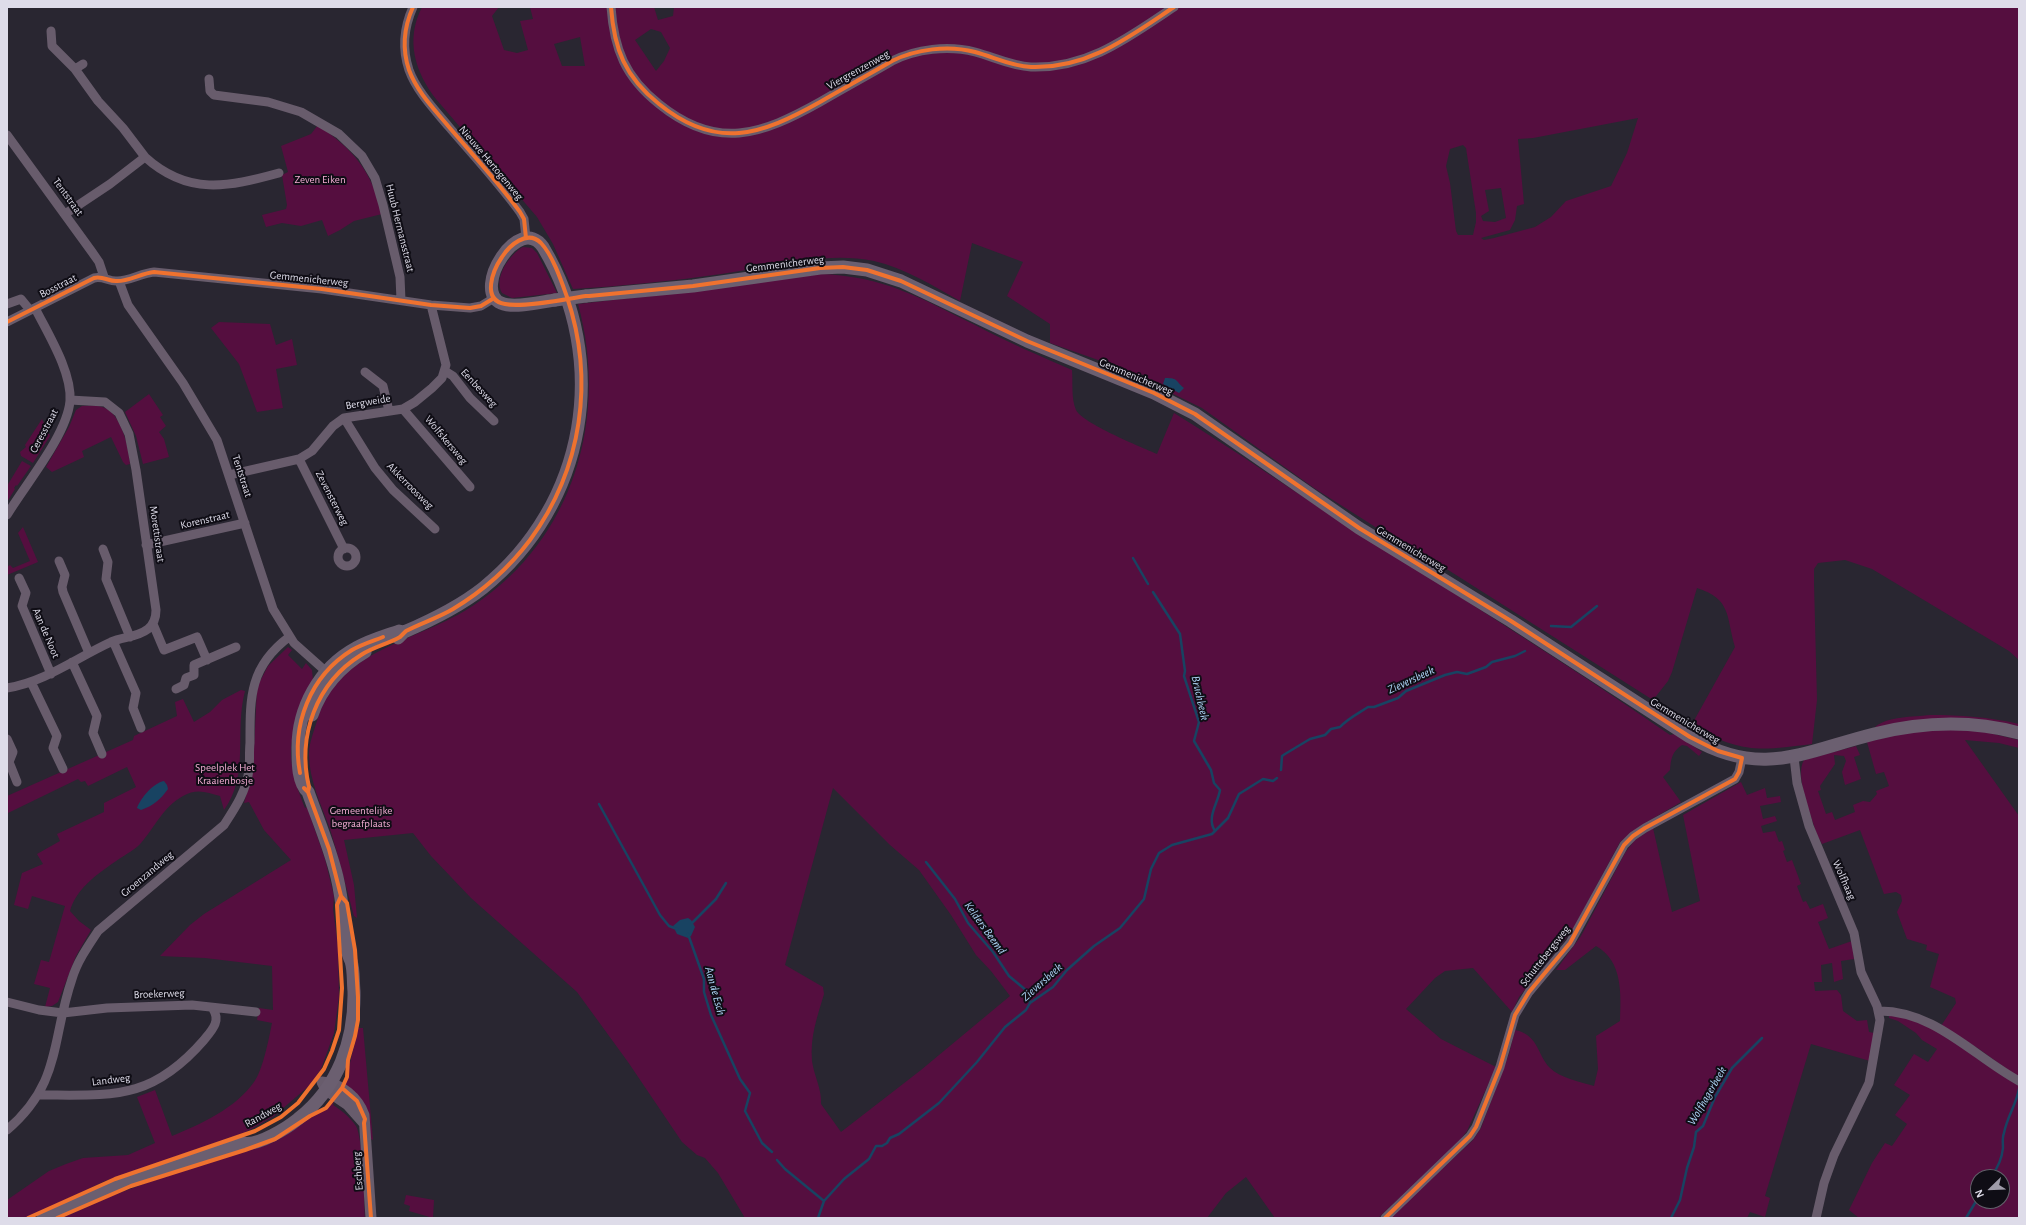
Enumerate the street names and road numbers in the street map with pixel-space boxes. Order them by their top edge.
street label: Viergrenzenweg [824,47,892,93]
street label: Nieuwe Hertogenweg [456,123,526,203]
street label: Tentstraat [50,175,86,219]
street label: Huub Hermansstraat [383,183,417,273]
street label: Gemmenicherweg [745,253,825,275]
street label: Gemmenicherweg [269,268,349,290]
street label: Bosstraat [37,271,79,301]
street label: Gemmenicherweg [1097,356,1175,398]
street label: Eenbesweg [458,366,500,410]
street label: Bergweide [344,392,392,412]
street label: Ceresstraat [27,407,61,455]
street label: Wolfskersweg [422,413,470,467]
street label: Tentstraat [229,453,255,499]
street label: Akkerroosweg [384,460,436,512]
street label: Zevensterweg [313,468,351,528]
street label: Morettistraat [147,505,167,563]
street label: Korenstraat [179,508,231,532]
street label: Gemmenicherweg [1374,523,1448,575]
street label: Aan de Noot [30,606,62,660]
street label: Gemmenicherweg [1648,695,1722,747]
street label: Groenzandweg [118,848,176,900]
street label: Wolfhaag [1829,858,1859,902]
street label: Schuttebergsweg [1517,923,1573,989]
street label: Broekerweg [133,987,185,1001]
street label: Landweg [91,1071,131,1089]
street label: Randweg [242,1100,284,1130]
street label: Eschberg [350,1151,366,1191]

